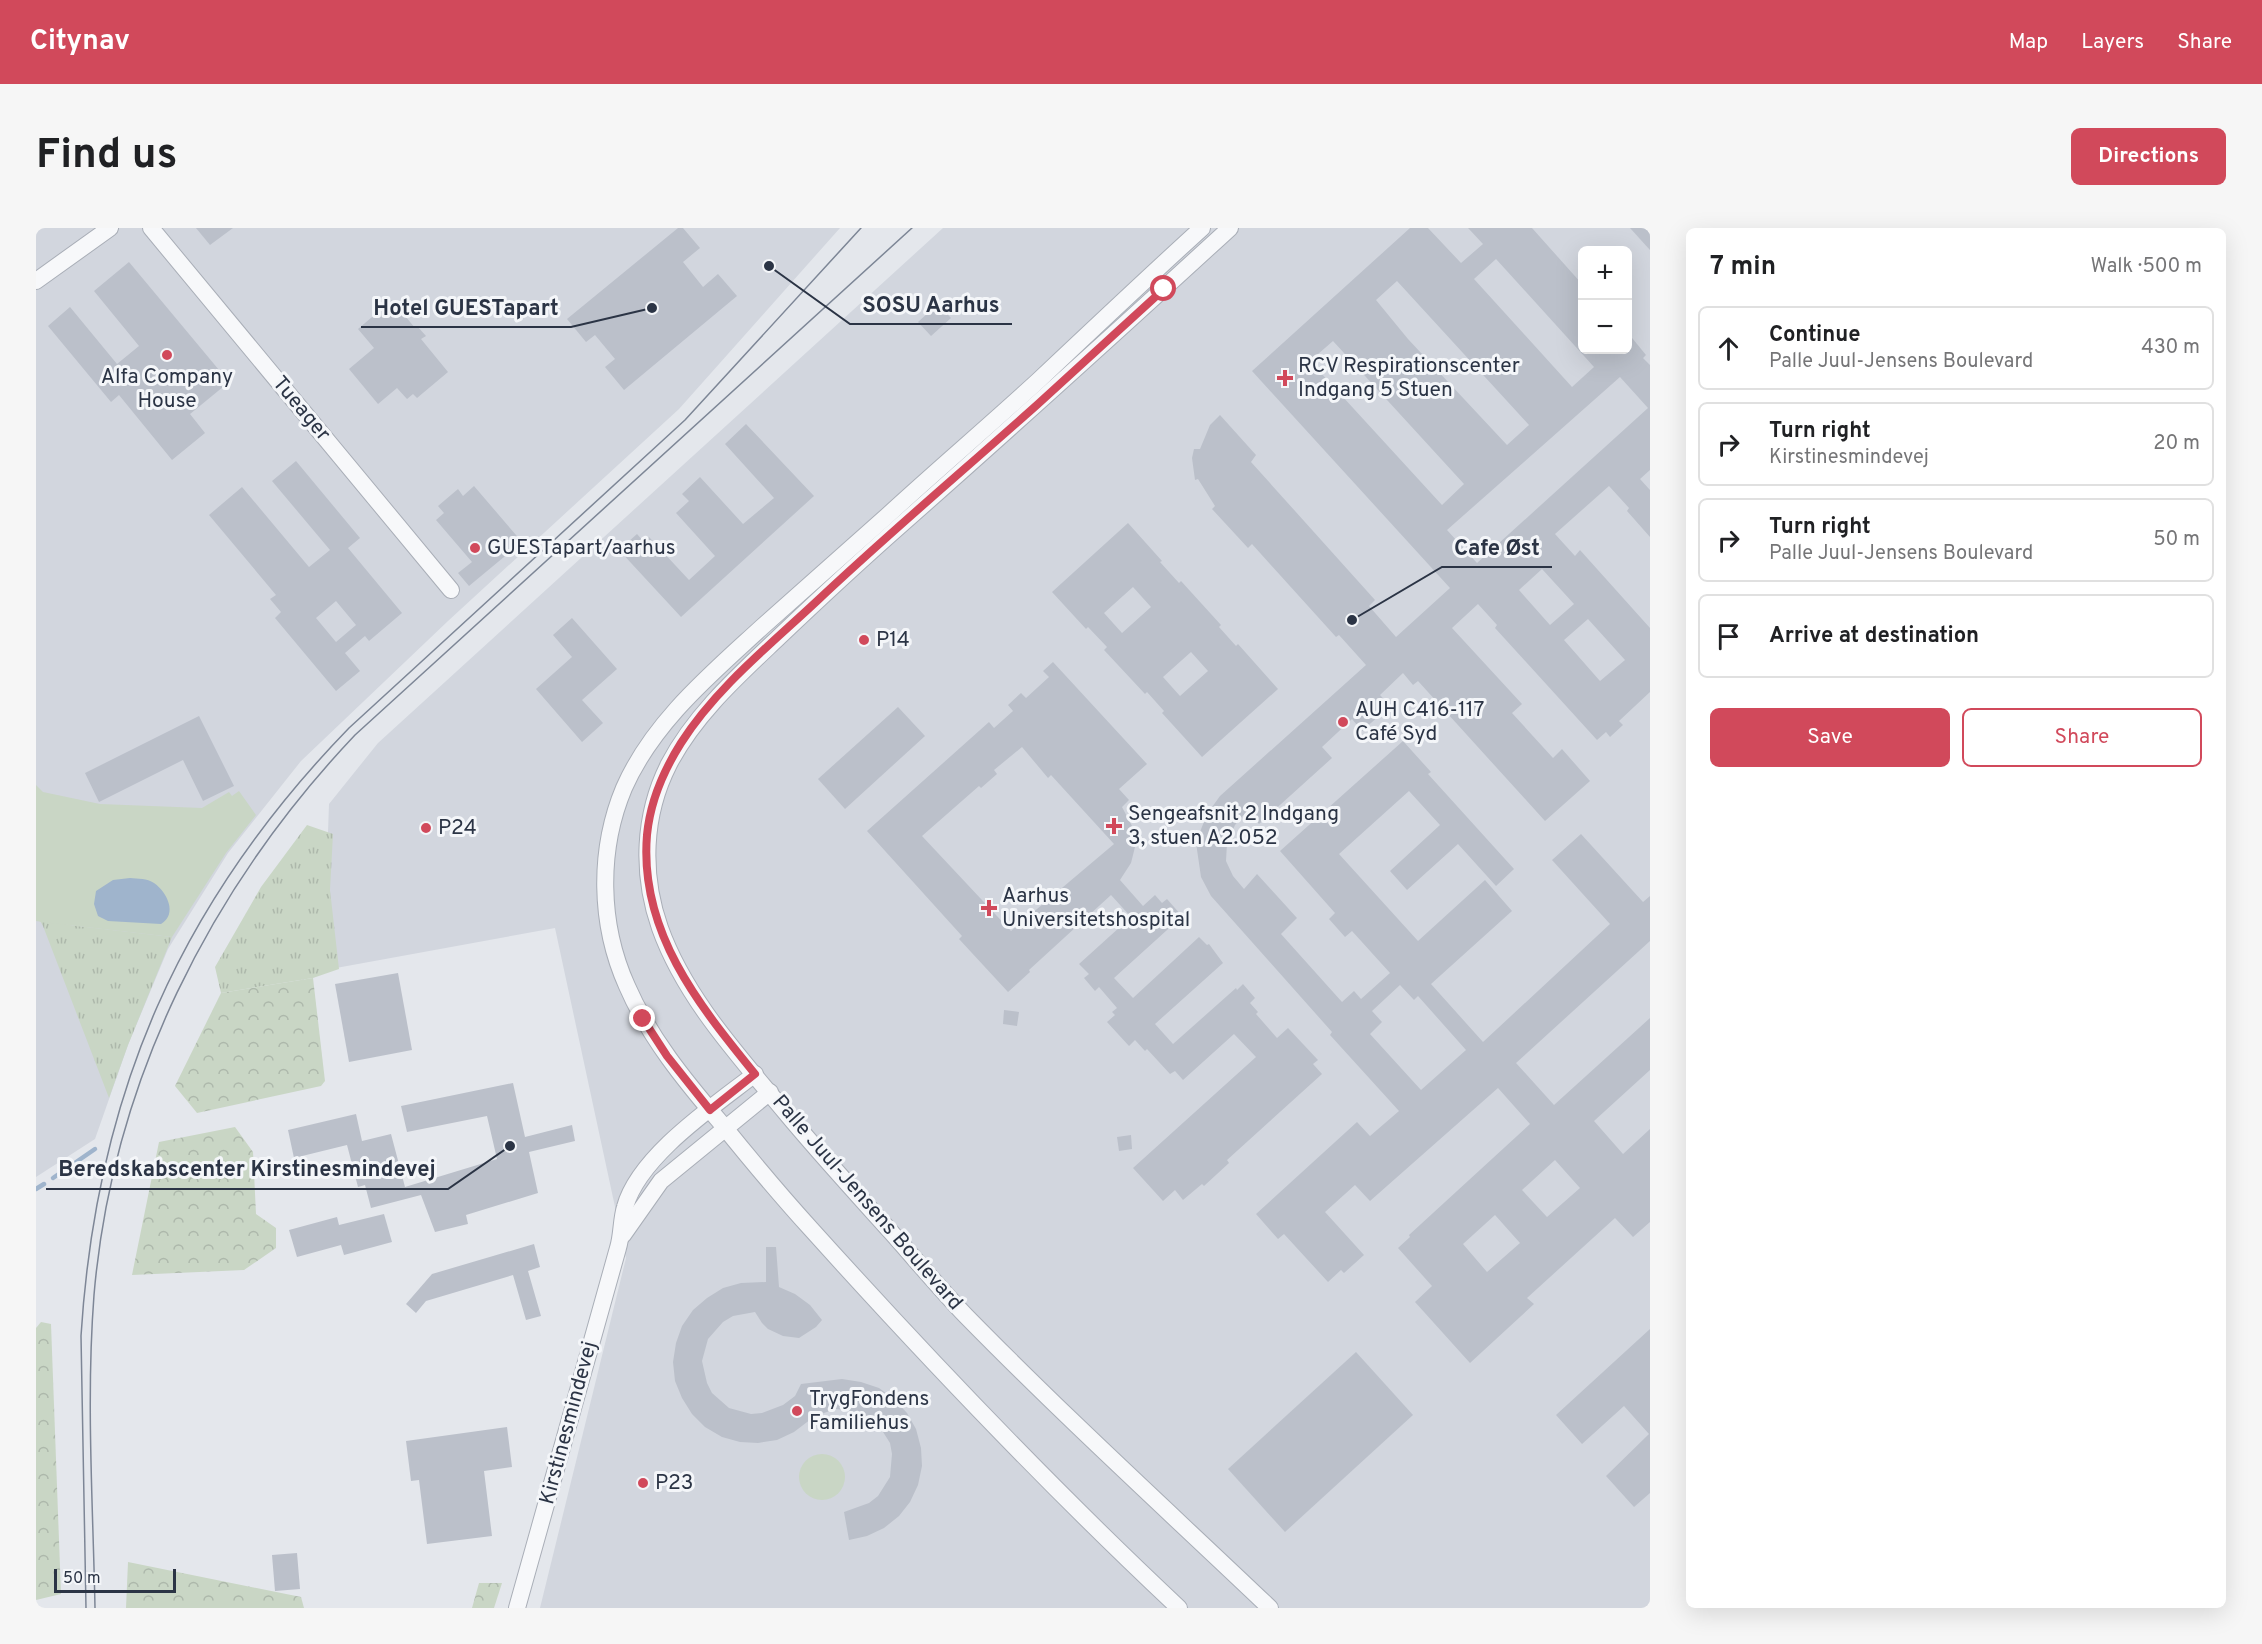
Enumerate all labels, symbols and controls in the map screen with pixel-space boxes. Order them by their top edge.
text: Citynav [30,24,130,60]
text: Map [2009,29,2048,56]
text: Layers [2081,29,2144,56]
text: Share [2177,29,2232,56]
button: Directions [2071,128,2226,185]
text: Find us [36,130,177,183]
map controls [1578,246,1632,354]
button: + [1578,246,1632,300]
text: 7 min [1710,251,1776,284]
text: Walk · 500 m [2090,254,2202,280]
route start [1150,275,1176,301]
callout: SOSU Aarhus [850,284,1012,324]
callout: Hotel GUESTapart [361,287,571,327]
text: SOSU Aarhus [862,293,1000,320]
text: Hotel GUESTapart [373,296,559,323]
button: − [1578,300,1632,354]
text: Continue [1769,322,1860,349]
icon: ahead [1712,332,1745,365]
text: 430 m [2141,335,2200,361]
marker: Alfa Company House [160,348,174,362]
text: Palle Juul-Jensens Boulevard [1769,349,2033,375]
place label: RCV Respirationscenter Indgang 5 Stuen [1298,353,1520,404]
place label: Alfa Company House [101,364,233,415]
marker: RCV Respirationscenter Indgang 5 Stuen [1276,369,1294,387]
street label: Tueager [266,371,336,447]
text: Turn right [1769,418,1871,445]
icon: right [1712,428,1745,461]
text: 20 m [2153,431,2200,457]
text: Kirstinesmindevej [1769,445,1929,471]
text: Turn right [1769,514,1871,541]
icon: right [1712,524,1745,557]
callout: Cafe Øst [1442,527,1552,567]
text: 50 m [2153,527,2200,553]
place label: GUESTapart/aarhus [487,535,676,562]
text: Cafe Øst [1454,536,1540,563]
marker: GUESTapart/aarhus [468,541,482,555]
text: Palle Juul-Jensens Boulevard [1769,541,2033,567]
icon: arrive [1712,620,1745,653]
text: Arrive at destination [1769,623,1979,650]
place label: P14 [876,627,910,654]
marker: P14 [857,633,871,647]
place label: AUH C416-117 Café Syd [1355,697,1484,748]
button: Save [1710,708,1950,767]
button: Share [1962,708,2202,767]
marker: AUH C416-117 Café Syd [1336,715,1350,729]
place label: Sengeafsnit 2 Indgang 3, stuen A2.052 [1128,801,1339,852]
place label: P24 [438,815,477,842]
marker: Sengeafsnit 2 Indgang 3, stuen A2.052 [1105,817,1123,835]
marker: P24 [419,821,433,835]
place label: Aarhus Universitetshospital [1002,883,1190,934]
marker: Aarhus Universitetshospital [980,899,998,917]
route end [629,1005,655,1031]
street label: Palle Juul-Jensens Boulevard [766,1089,968,1317]
callout: Beredskabscenter Kirstinesmindevej [46,1149,448,1189]
text: Beredskabscenter Kirstinesmindevej [58,1157,436,1184]
street label: Kirstinesmindevej [534,1338,604,1508]
place label: TrygFondens Familiehus [809,1386,929,1437]
marker: TrygFondens Familiehus [790,1404,804,1418]
place label: P23 [655,1470,694,1497]
marker: P23 [636,1476,650,1490]
scale bar [54,1566,176,1594]
text: 50 m [63,1569,101,1589]

